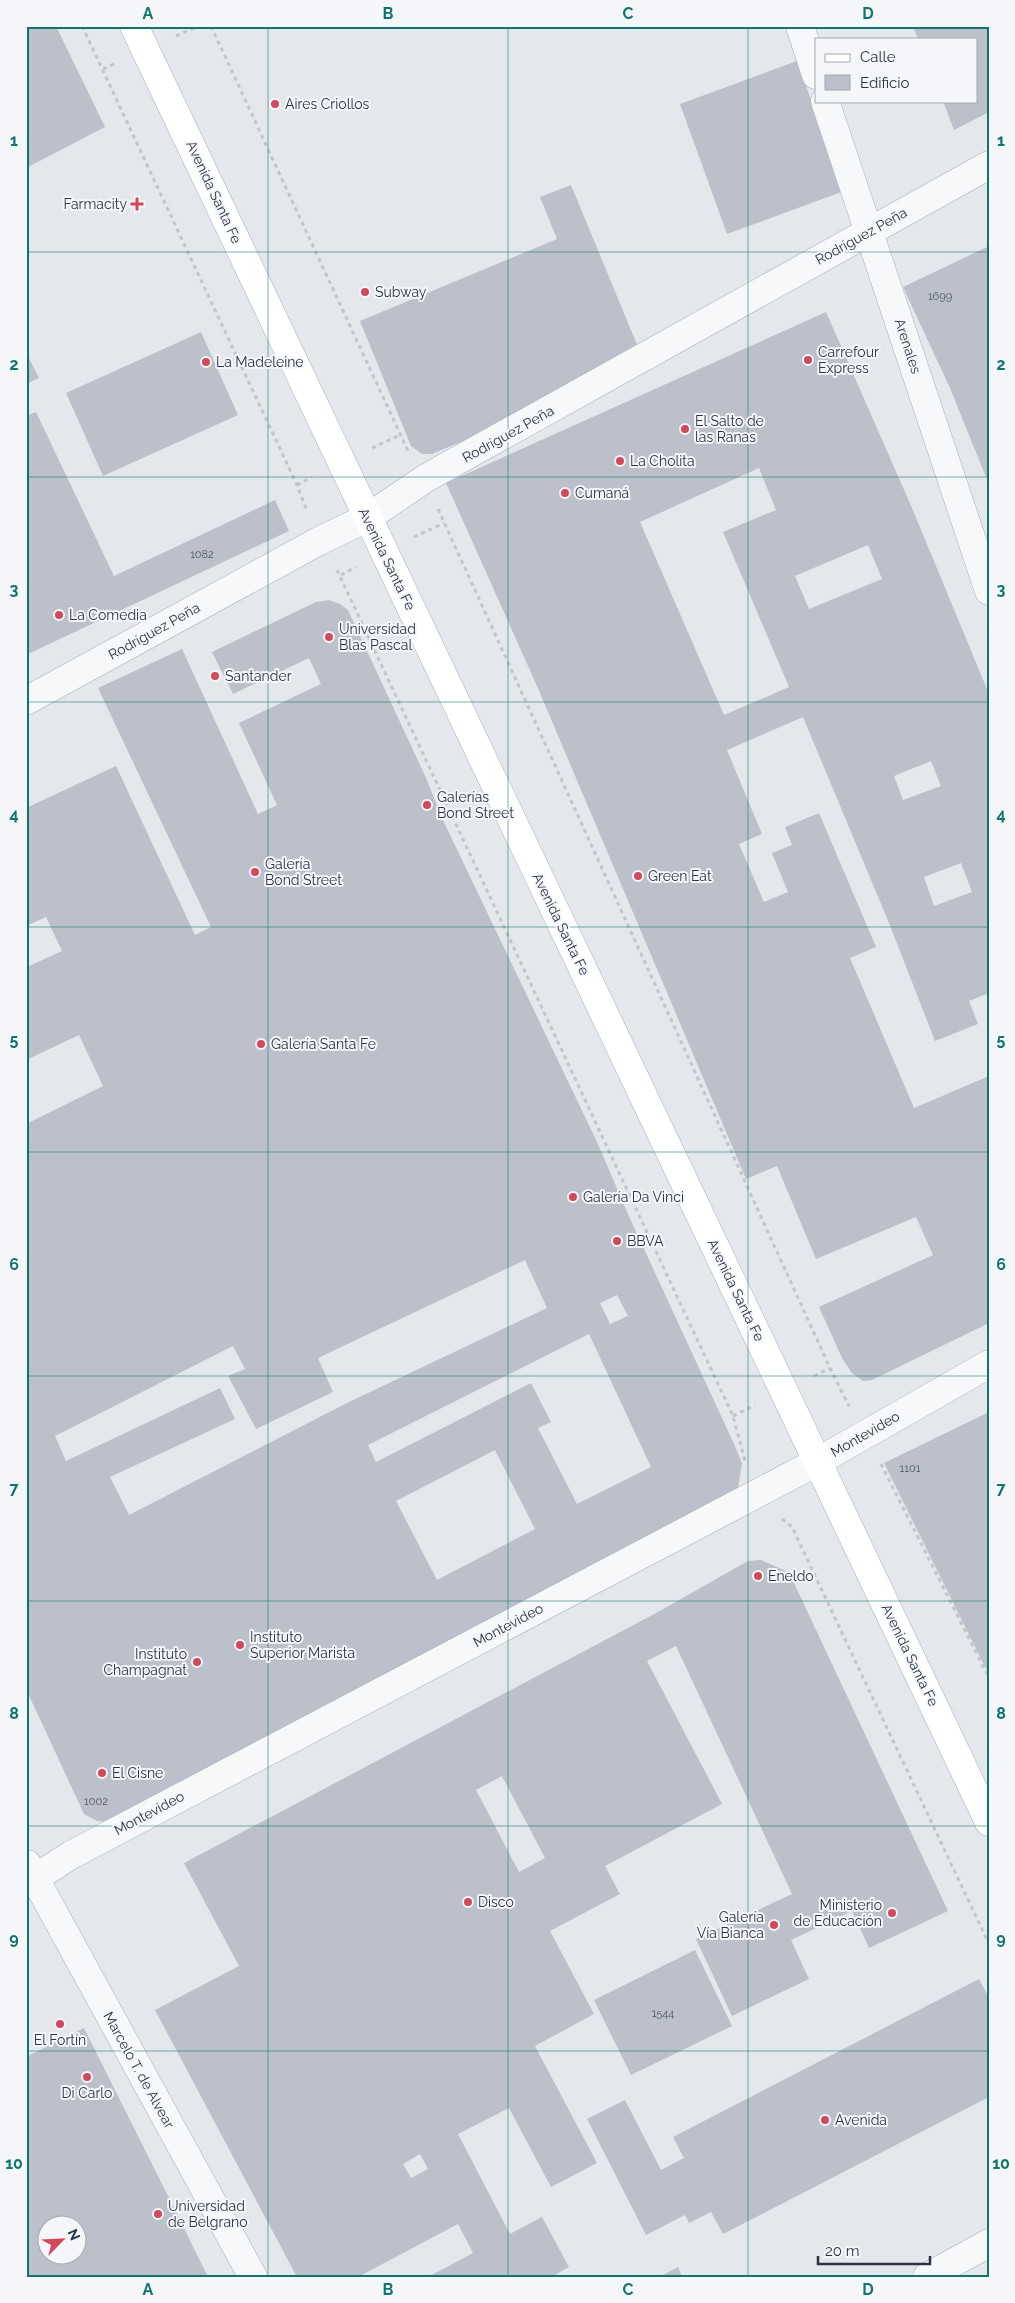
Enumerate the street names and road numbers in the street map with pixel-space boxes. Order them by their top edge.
street label: Avenida Santa Fe [183,138,245,246]
street label: Rodríguez Peña [812,204,910,268]
street label: Arenales [892,316,924,376]
street label: Rodríguez Peña [459,402,557,466]
street label: Avenida Santa Fe [355,505,419,613]
street label: Rodríguez Peña [105,599,203,663]
street label: Avenida Santa Fe [529,870,593,978]
street label: Avenida Santa Fe [704,1236,768,1344]
street label: Montevideo [828,1408,902,1460]
street label: Montevideo [470,1600,546,1650]
street label: Avenida Santa Fe [878,1601,942,1709]
street label: Montevideo [111,1788,187,1838]
street label: Marcelo T. de Alvear [100,2009,178,2131]

